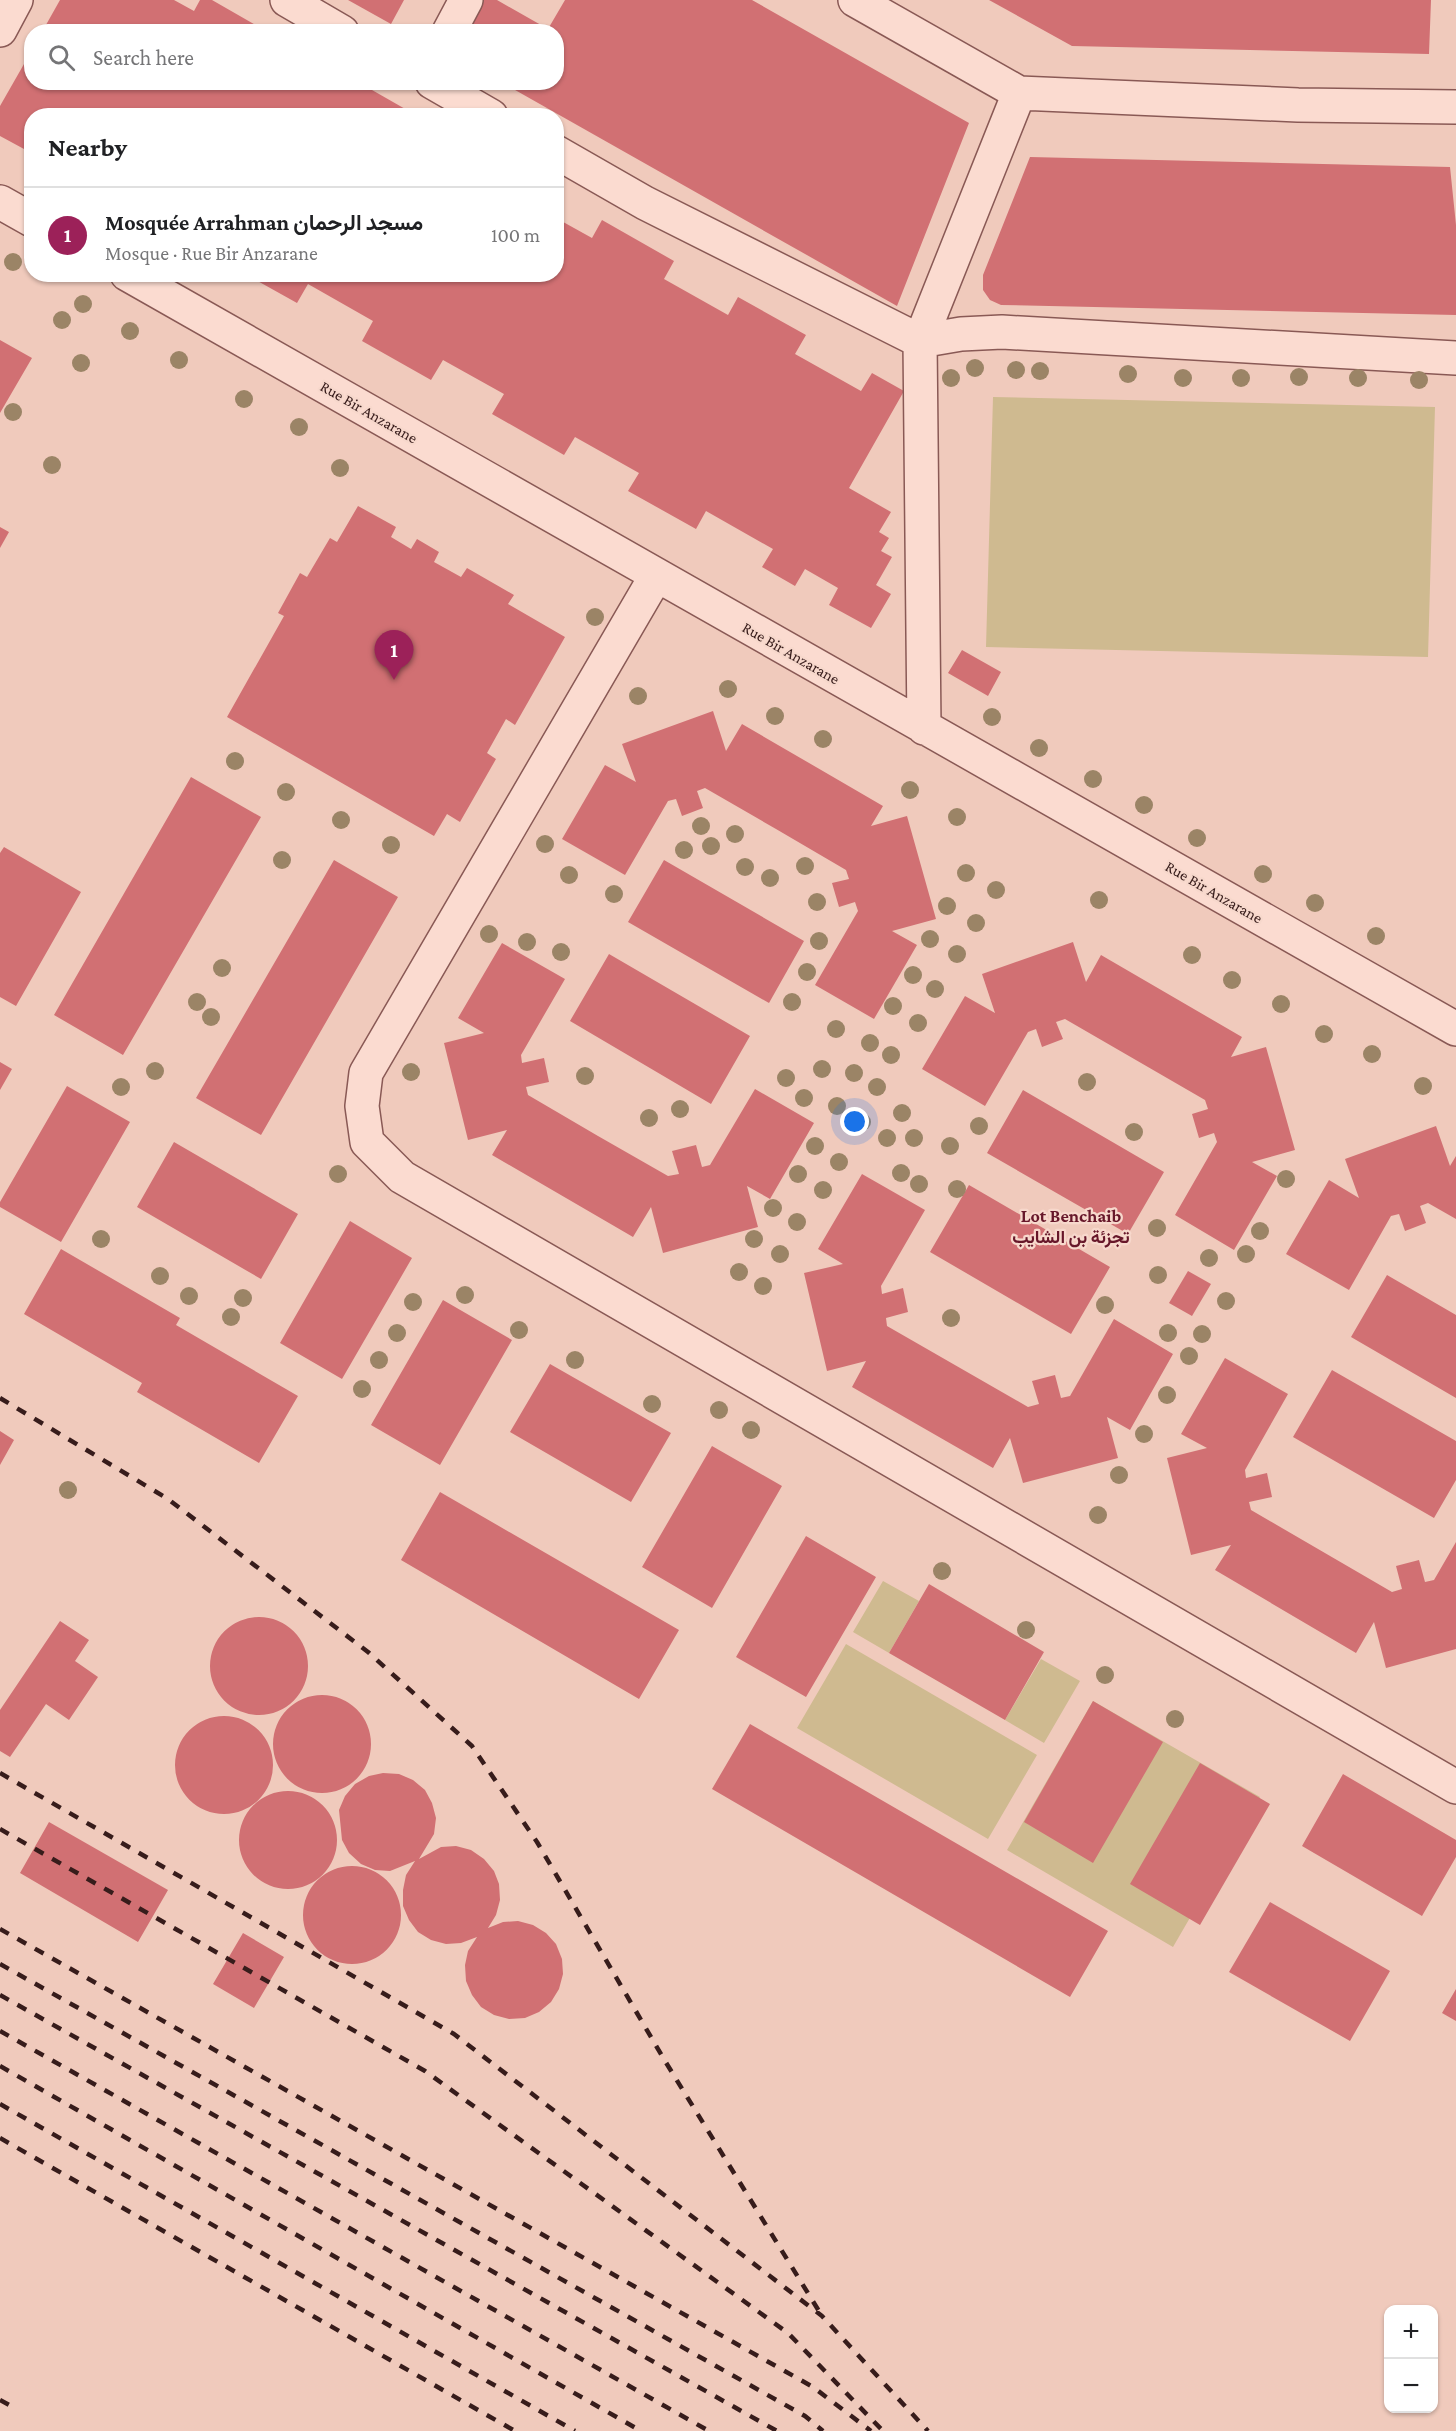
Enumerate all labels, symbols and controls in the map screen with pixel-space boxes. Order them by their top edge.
search box [24,24,564,90]
icon: search [45,41,78,74]
text: Search here [93,45,194,70]
text: Nearby [48,133,127,162]
text: Mosquée Arrahman مسجد الرحمان [105,210,423,235]
text: 1 [64,224,71,246]
text: 100 m [491,224,540,246]
text: Mosque · Rue Bir Anzarane [105,242,318,264]
street label: Rue Bir Anzarane [318,377,420,447]
street label: Rue Bir Anzarane [740,618,842,688]
pin: 1 [374,630,414,680]
street label: Rue Bir Anzarane [1163,857,1265,927]
your location [840,1107,869,1136]
district label: Lot Benchaib تجزئة بن الشايب [1012,1206,1130,1248]
map controls [1384,2305,1438,2413]
button: + [1384,2305,1438,2359]
button: − [1384,2359,1438,2413]

